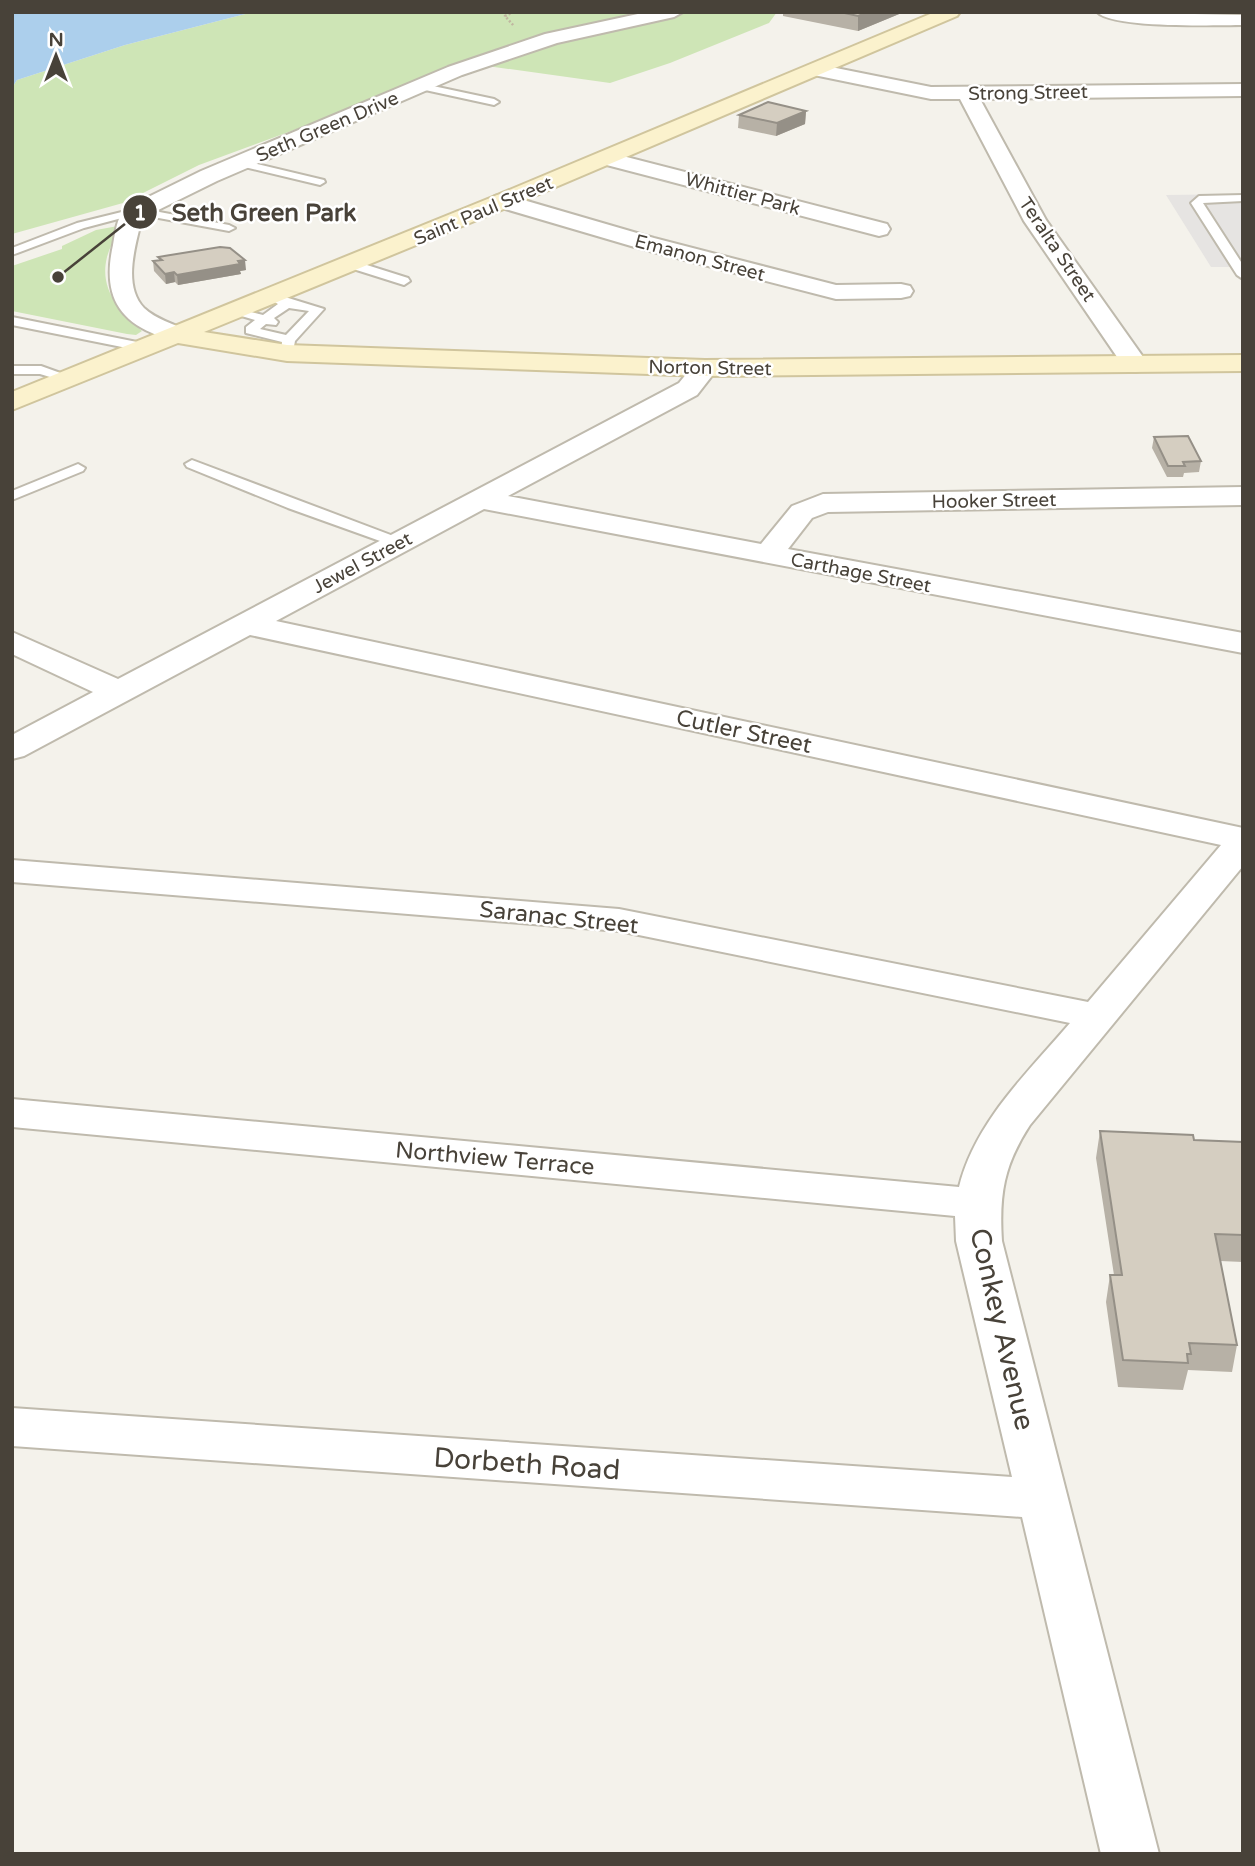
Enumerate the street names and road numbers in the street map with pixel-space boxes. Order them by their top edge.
street label: Strong Street [968,81,1088,105]
street label: Seth Green Drive [253,87,402,167]
street label: Whittier Park [683,168,803,220]
street label: Saint Paul Street [410,172,556,250]
street label: Teralta Street [1014,193,1100,306]
street label: Emanon Street [632,230,767,286]
street label: Norton Street [648,356,772,380]
street label: Hooker Street [932,489,1057,513]
street label: Jewel Street [309,528,416,598]
street label: Carthage Street [789,549,933,597]
street label: Cutler Street [673,704,814,760]
street label: Saranac Street [478,896,640,940]
street label: Northview Terrace [394,1136,596,1182]
street label: Conkey Avenue [962,1225,1042,1434]
street label: Dorbeth Road [432,1441,621,1487]

